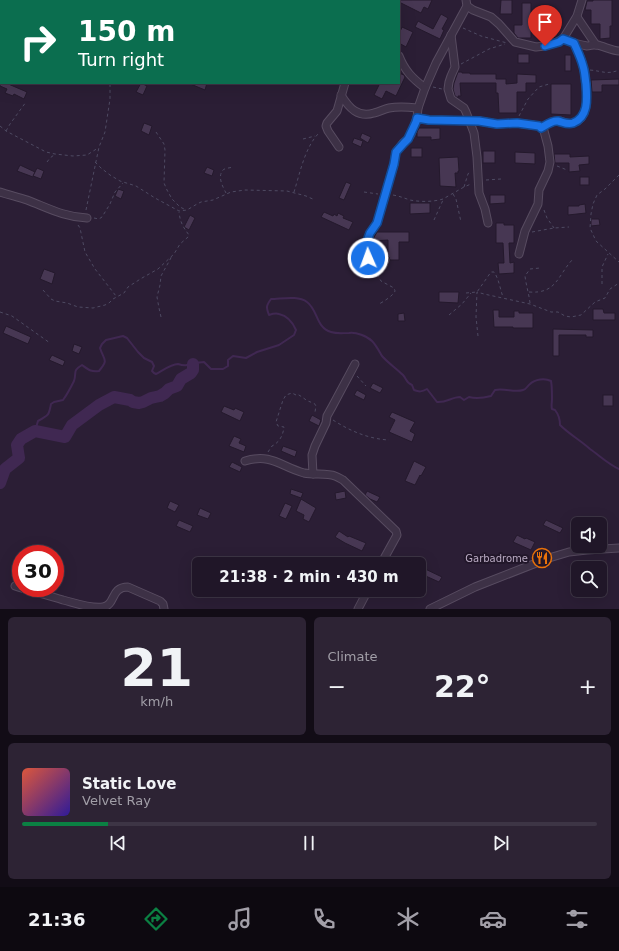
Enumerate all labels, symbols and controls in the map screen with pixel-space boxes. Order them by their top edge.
pin [528,5,562,46]
icon: arrive [534,11,556,33]
text: 150 m [78,15,175,48]
icon: right [12,16,64,68]
text: Turn right [78,49,164,70]
position arrow [347,237,389,279]
map controls [571,517,607,597]
button: sound [571,517,607,553]
speed limit sign: 30 [12,545,64,597]
restaurant icon: Garbadrome [531,547,553,569]
place label: Garbadrome [465,553,528,564]
button: search [571,561,607,597]
text: 21:38 · 2 min · 430 m [219,568,399,586]
text: 21 [121,638,193,698]
text: Climate [328,649,378,664]
text: 22° [434,669,491,704]
text: − [328,674,346,699]
text: + [579,674,597,699]
text: km/h [140,694,173,709]
text: Static Love [82,775,176,793]
text: Velvet Ray [82,793,151,808]
icon: previous [107,832,129,854]
icon: pause [298,832,320,854]
icon: next [490,832,512,854]
icon: directions [142,905,170,933]
icon: music [226,905,254,933]
icon: phone [310,905,338,933]
icon: climate [394,905,422,933]
icon: car [479,905,507,933]
icon: filters [563,905,591,933]
text: 21:36 [28,909,85,930]

